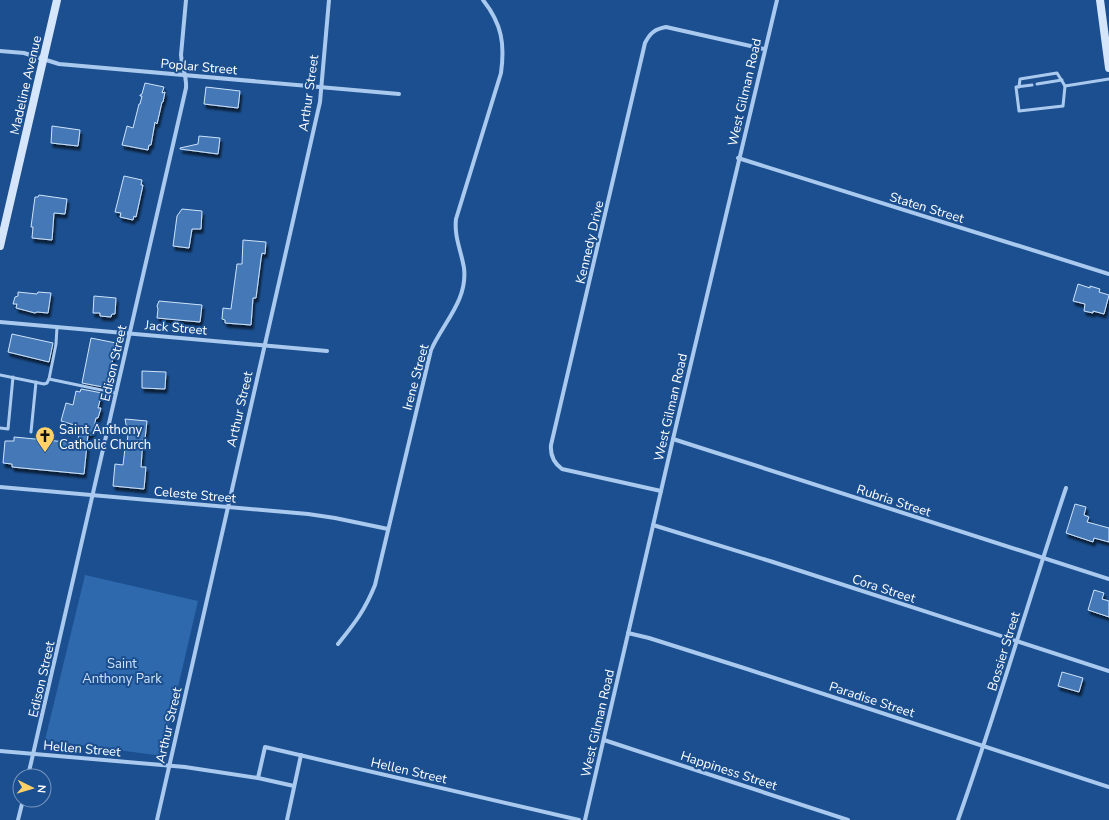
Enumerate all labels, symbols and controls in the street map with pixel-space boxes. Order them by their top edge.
street label: Madeline Avenue [6,34,46,137]
street label: West Gilman Road [724,37,766,148]
street label: Arthur Street [295,53,323,133]
street label: Poplar Street [160,55,238,79]
street label: Staten Street [887,188,967,228]
street label: Kennedy Drive [572,199,608,286]
street label: Jack Street [143,316,208,340]
street label: Edison Street [96,323,132,403]
street label: Irene Street [398,342,434,412]
street label: West Gilman Road [650,352,692,463]
street label: Arthur Street [223,369,258,449]
place label: Saint Anthony Catholic Church [59,421,151,454]
church icon: Saint Anthony Catholic Church [34,425,56,453]
street label: Rubria Street [854,481,933,522]
street label: Celeste Street [153,482,237,508]
street label: Cora Street [850,570,918,608]
street label: Bossier Street [983,609,1025,693]
street label: Edison Street [24,639,60,719]
park label: Saint Anthony Park [82,655,162,688]
street label: West Gilman Road [577,668,619,779]
street label: Paradise Street [827,678,917,722]
street label: Arthur Street [152,685,187,765]
street label: Hellen Street [42,737,122,761]
street label: Happiness Street [678,747,780,795]
street label: Hellen Street [369,753,449,789]
north arrow [12,768,52,808]
text: N [34,784,49,794]

